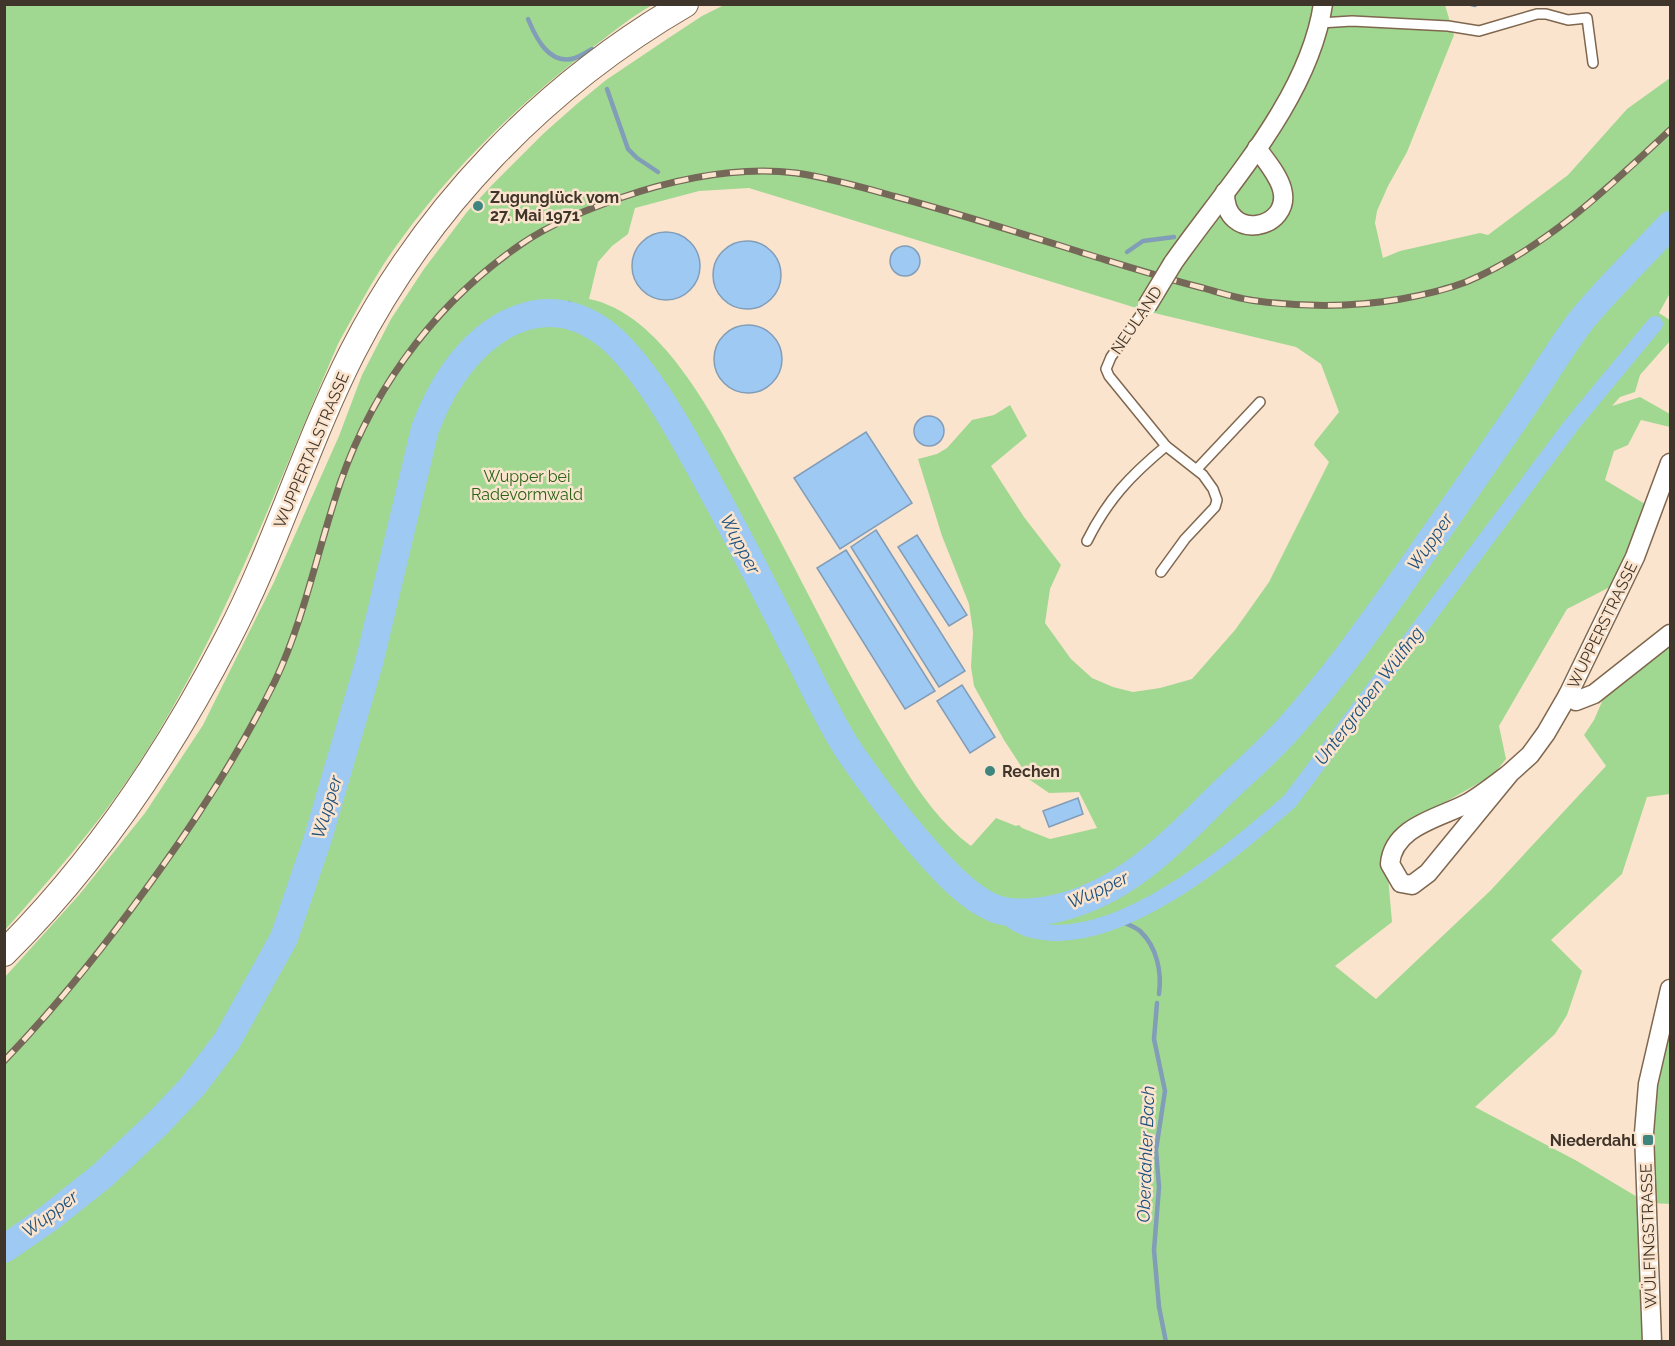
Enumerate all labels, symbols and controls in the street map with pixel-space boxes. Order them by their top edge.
place label: Zugunglück vom 27. Mai 1971 [490,188,619,225]
marker: Zugunglück vom 27. Mai 1971 [471,199,485,213]
street label: NEULAND [1107,283,1166,358]
street label: WUPPERTALSTRASSE [270,369,353,531]
park label: Wupper bei Radevormwald [471,467,583,504]
water label: Wupper [1402,509,1457,574]
water label: Wupper [716,510,765,578]
street label: WUPPERSTRASSE [1564,559,1641,692]
water label: Untergraben Wülfing [1310,622,1427,769]
place label: Rechen [1002,762,1060,781]
marker: Rechen [983,764,997,778]
water label: Wupper [307,772,346,841]
water label: Wupper [1064,866,1132,913]
water label: Oberdahler Bach [1133,1085,1158,1223]
place label: Niederdahl [1550,1131,1637,1150]
marker: Niederdahl [1641,1133,1655,1147]
street label: WÜLFINGSTRASSE [1635,1163,1661,1309]
water label: Wupper [18,1185,82,1241]

